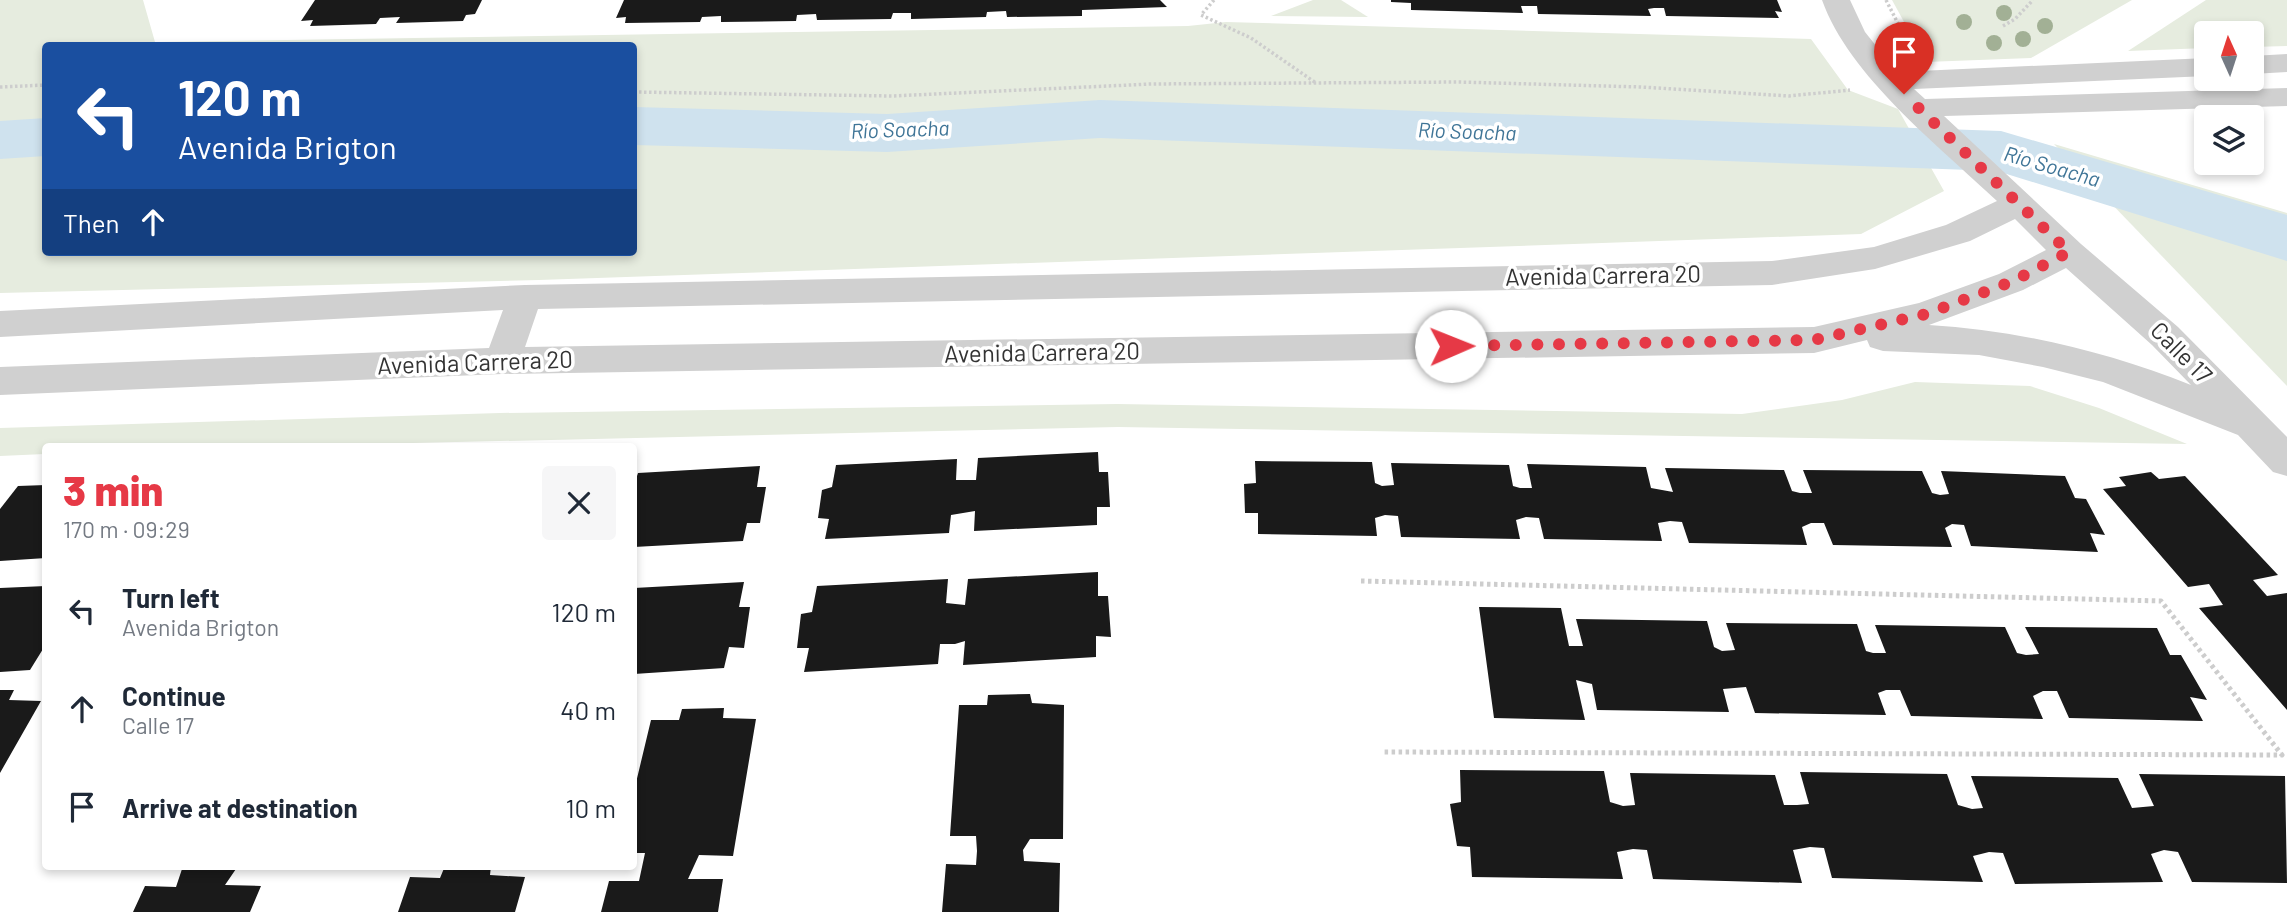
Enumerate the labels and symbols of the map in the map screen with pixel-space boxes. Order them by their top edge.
north arrow [2194,21,2264,91]
pin [1874,22,1934,94]
water label: Río Soacha [850,114,950,143]
water label: Río Soacha [1417,116,1517,145]
water label: Río Soacha [2001,140,2103,191]
street label: Avenida Carrera 20 [1505,258,1701,291]
position arrow [1414,309,1488,383]
street label: Calle 17 [2145,315,2219,389]
street label: Avenida Carrera 20 [944,335,1140,368]
street label: Avenida Carrera 20 [377,344,573,379]

